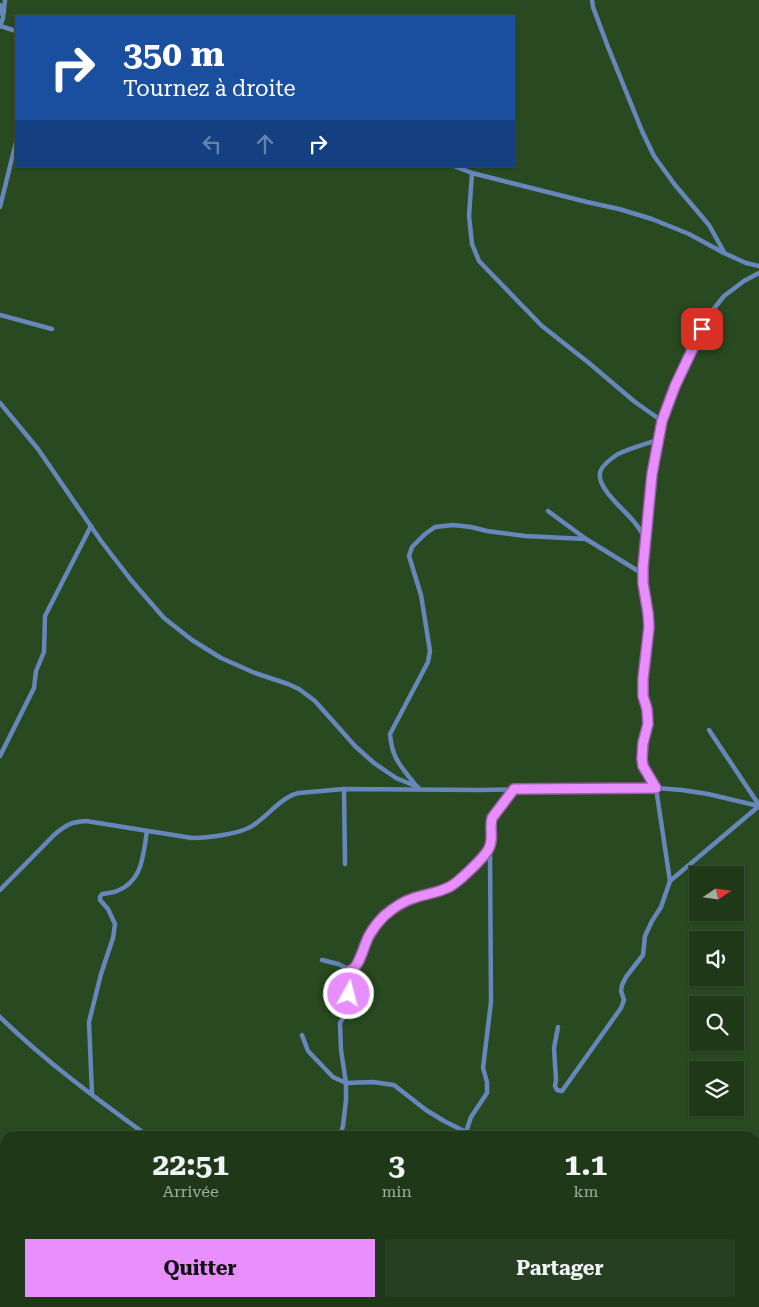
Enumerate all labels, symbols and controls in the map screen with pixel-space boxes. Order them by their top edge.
text: 350 m [123,34,224,75]
icon: right [40,35,105,100]
text: Tournez à droite [123,76,296,101]
icon: left [198,130,226,158]
icon: ahead [251,130,279,158]
icon: right [304,130,332,158]
pin [681,308,723,350]
icon: arrive [688,315,716,343]
north arrow [689,866,744,921]
map controls [689,866,744,1116]
button: sound [689,931,744,986]
position arrow [322,967,374,1019]
button: search [689,996,744,1051]
button: layers [689,1061,744,1116]
text: 22:51 [153,1147,229,1182]
text: 3 [388,1147,405,1182]
text: 1.1 [564,1147,607,1182]
text: Arrivée [163,1182,219,1201]
text: min [382,1182,412,1201]
text: km [574,1182,598,1201]
button: Quitter [25,1239,375,1297]
button: Partager [385,1239,735,1297]

